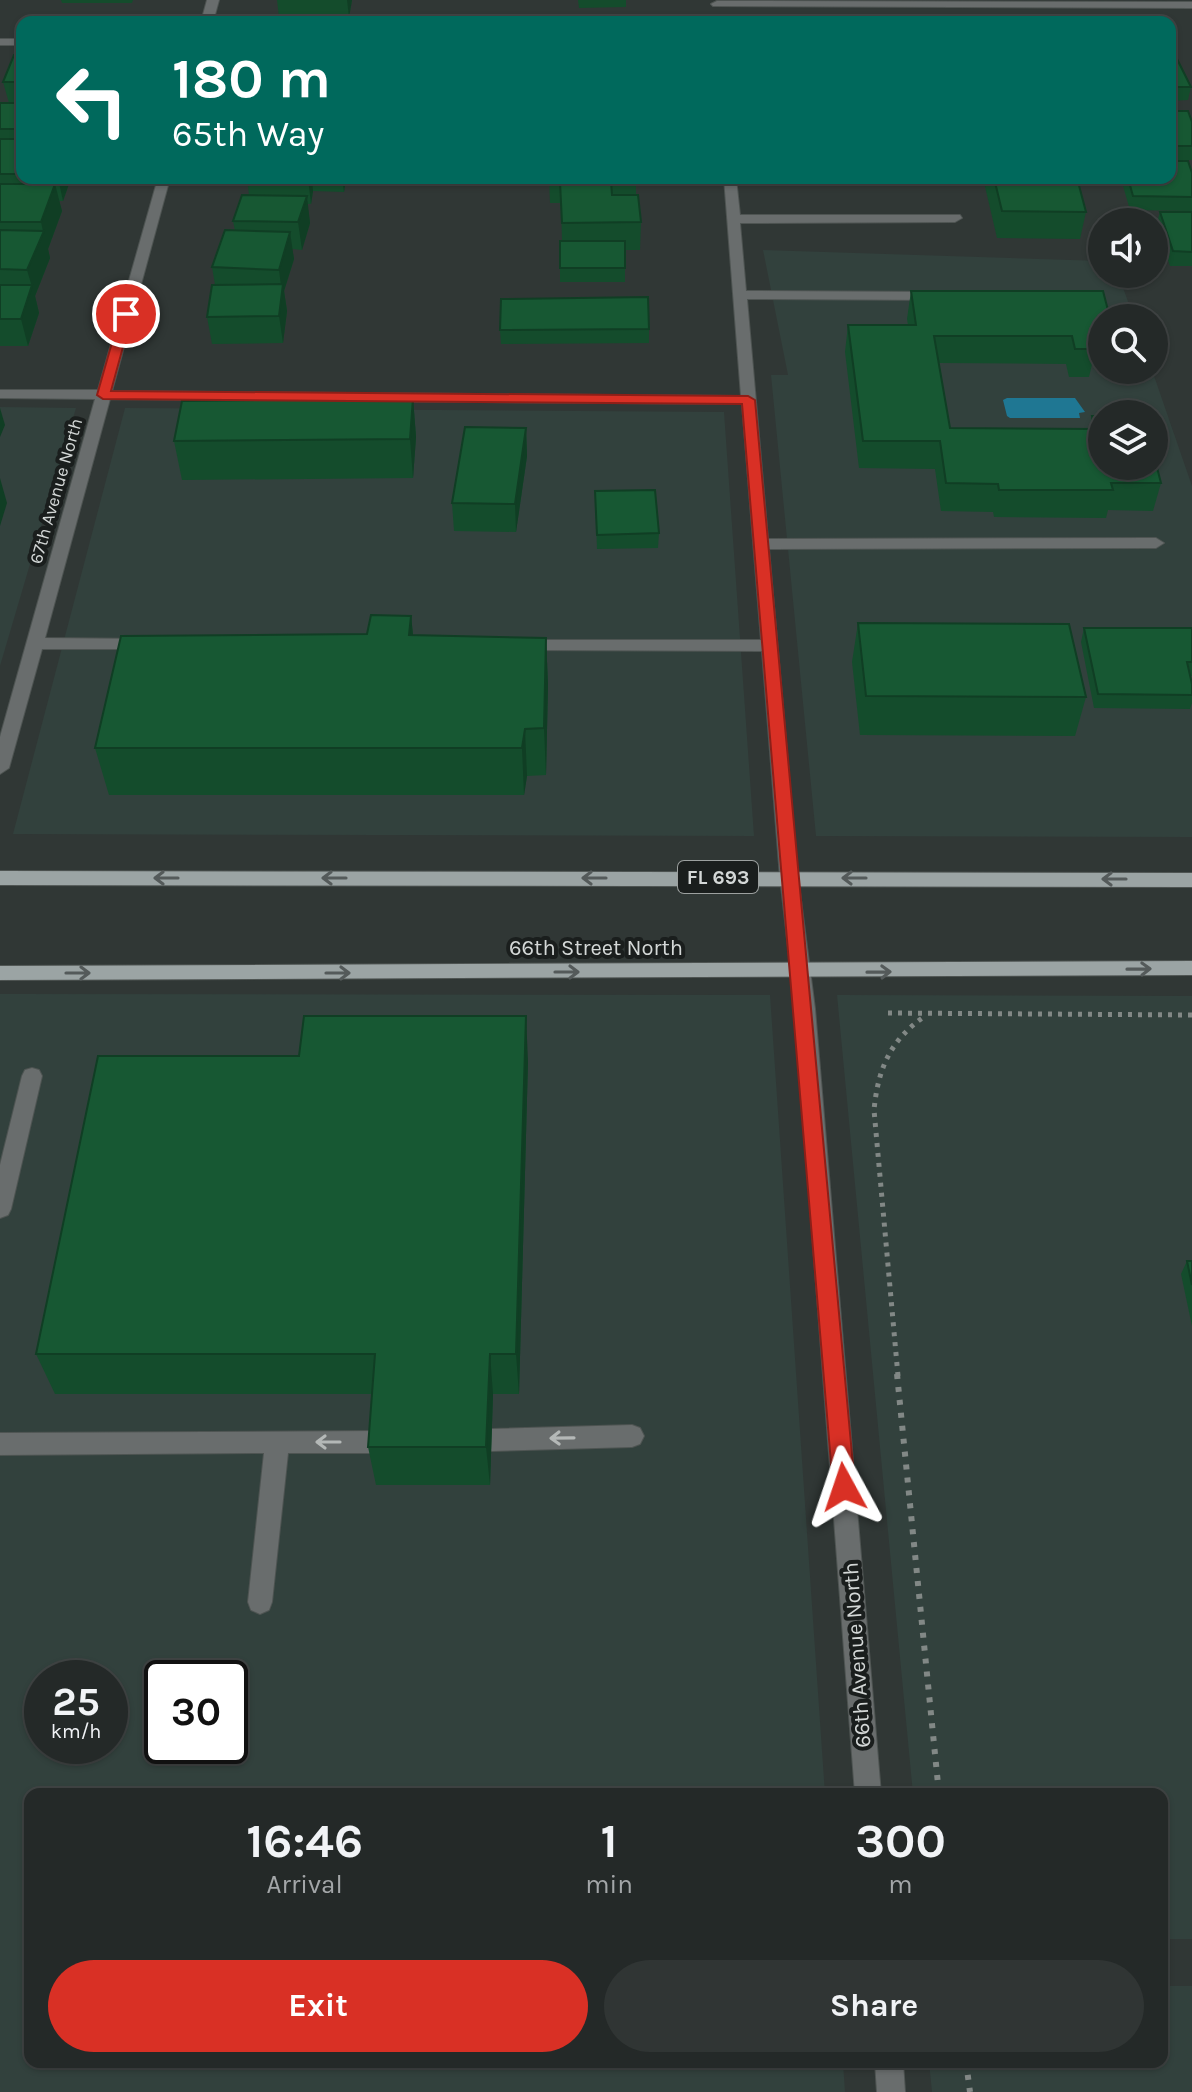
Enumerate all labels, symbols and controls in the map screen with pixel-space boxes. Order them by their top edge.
text: 180 m [172,46,331,111]
icon: left [40,48,144,152]
text: 65th Way [172,113,324,155]
map controls [1088,208,1168,480]
button: sound [1088,208,1168,288]
pin [92,280,160,348]
icon: arrive [104,292,148,336]
button: search [1088,304,1168,384]
button: layers [1088,400,1168,480]
street label: 67th Avenue North [25,416,87,566]
road number: FL 693 [678,861,758,893]
one-way arrow [153,870,180,886]
one-way arrow [321,870,348,886]
one-way arrow [581,870,608,886]
one-way arrow [841,870,868,885]
one-way arrow [1101,872,1128,887]
street label: 66th Street North [509,935,683,961]
one-way arrow [1125,961,1152,977]
one-way arrow [553,964,580,980]
one-way arrow [865,964,892,979]
one-way arrow [64,965,91,981]
one-way arrow [324,965,351,981]
one-way arrow [549,1430,576,1446]
one-way arrow [315,1434,342,1450]
position arrow [802,1445,886,1529]
street label: 66th Avenue North [838,1561,876,1749]
speed limit sign: 30 [144,1660,248,1764]
text: 25 [52,1678,100,1725]
text: km/h [51,1720,101,1743]
text: 16:46 [246,1813,363,1869]
text: 1 [601,1813,618,1869]
text: 300 [855,1813,946,1869]
text: Arrival [267,1869,343,1900]
text: min [585,1869,633,1900]
text: m [888,1869,913,1900]
button: Exit [48,1960,588,2052]
button: Share [604,1960,1144,2052]

